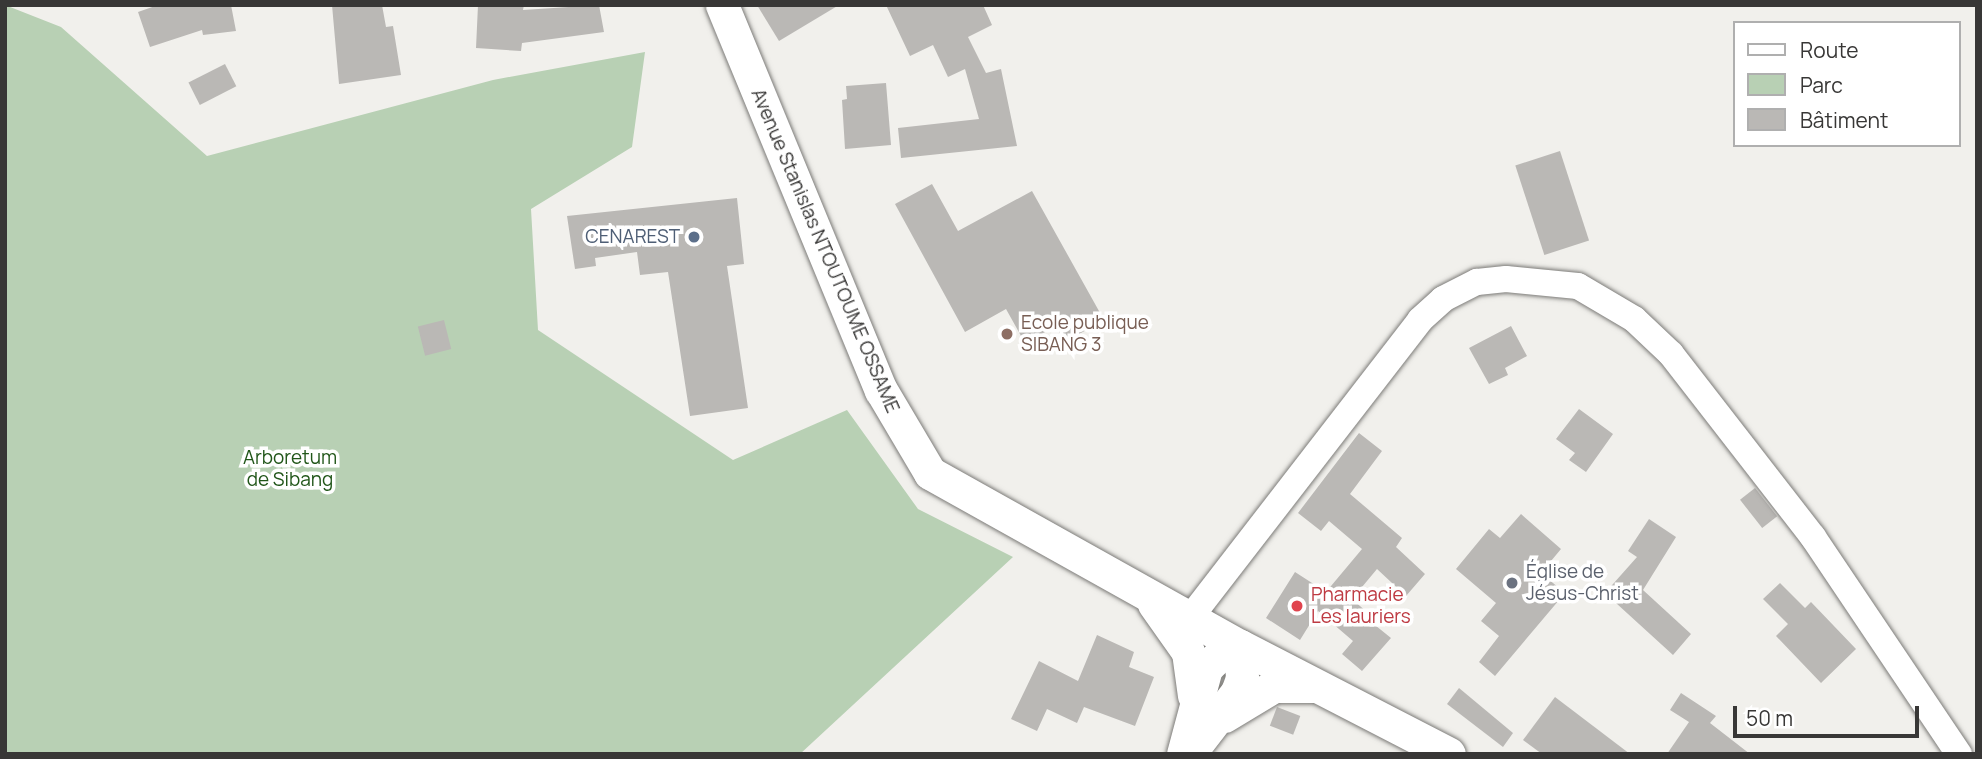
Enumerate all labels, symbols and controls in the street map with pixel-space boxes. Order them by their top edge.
legend [1734,21,1961,147]
text: Route [1800,36,1858,64]
text: Parc [1800,71,1843,99]
street label: Avenue Stanislas NTOUTOUME OSSAME [746,85,904,417]
text: Bâtiment [1800,106,1888,134]
place label: CENAREST [585,226,680,248]
marker: CENAREST [686,229,702,245]
place label: Ecole publique SIBANG 3 [1021,312,1149,356]
marker: Ecole publique SIBANG 3 [999,326,1015,342]
park label: Arboretum de Sibang [243,447,337,491]
place label: Église de Jésus-Christ [1526,561,1639,605]
marker: Église de Jésus-Christ [1504,575,1520,591]
place label: Pharmacie Les lauriers [1311,584,1411,628]
marker: Pharmacie Les lauriers [1289,598,1305,614]
scale bar [1737,692,1923,736]
text: 50 m [1746,704,1793,732]

